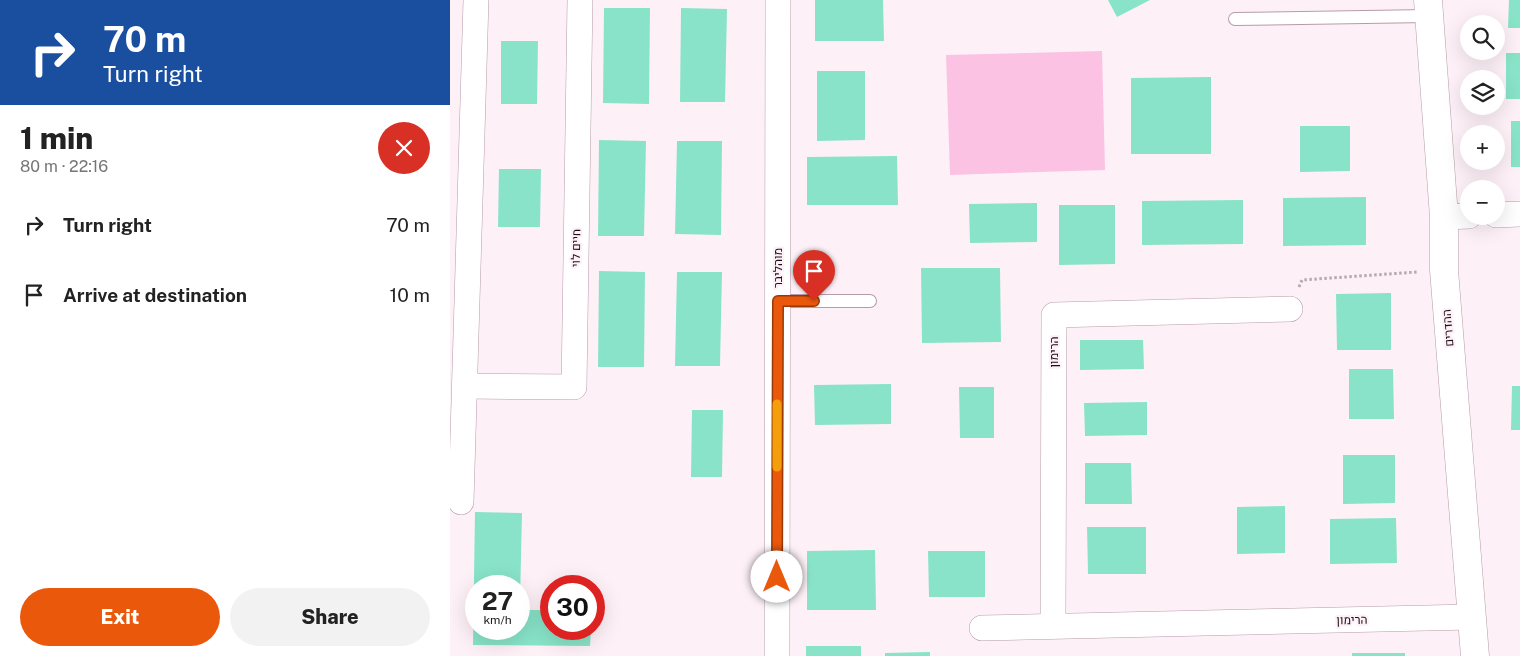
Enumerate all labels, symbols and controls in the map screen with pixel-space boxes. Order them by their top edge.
map controls [1460,15,1505,225]
button: search [1460,15,1505,60]
text: 70 m [103,19,186,60]
icon: right [20,20,85,85]
text: Turn right [103,61,203,87]
button: layers [1460,70,1505,115]
text: 1 min [20,120,93,156]
button: close [378,122,430,174]
button: + [1460,125,1505,170]
text: 80 m · 22:16 [20,157,108,176]
button: − [1460,180,1505,225]
icon: right [20,211,48,239]
text: Turn right [63,214,152,236]
text: 70 m [386,214,430,236]
street label: חיים לוי [569,229,583,267]
street label: מוהליבר [771,248,785,288]
pin [793,250,835,301]
icon: arrive [800,257,828,285]
icon: arrive [20,281,48,309]
text: Arrive at destination [63,284,247,306]
text: 10 m [390,284,430,306]
street label: ההדרים [1439,309,1457,347]
street label: הרימון [1047,336,1061,368]
position arrow [750,550,802,602]
speed limit sign: 30 [540,575,605,640]
text: 27 [482,586,513,616]
button: Exit [20,588,220,646]
button: Share [230,588,430,646]
text: km/h [483,613,512,627]
street label: הרימון [1336,613,1368,627]

